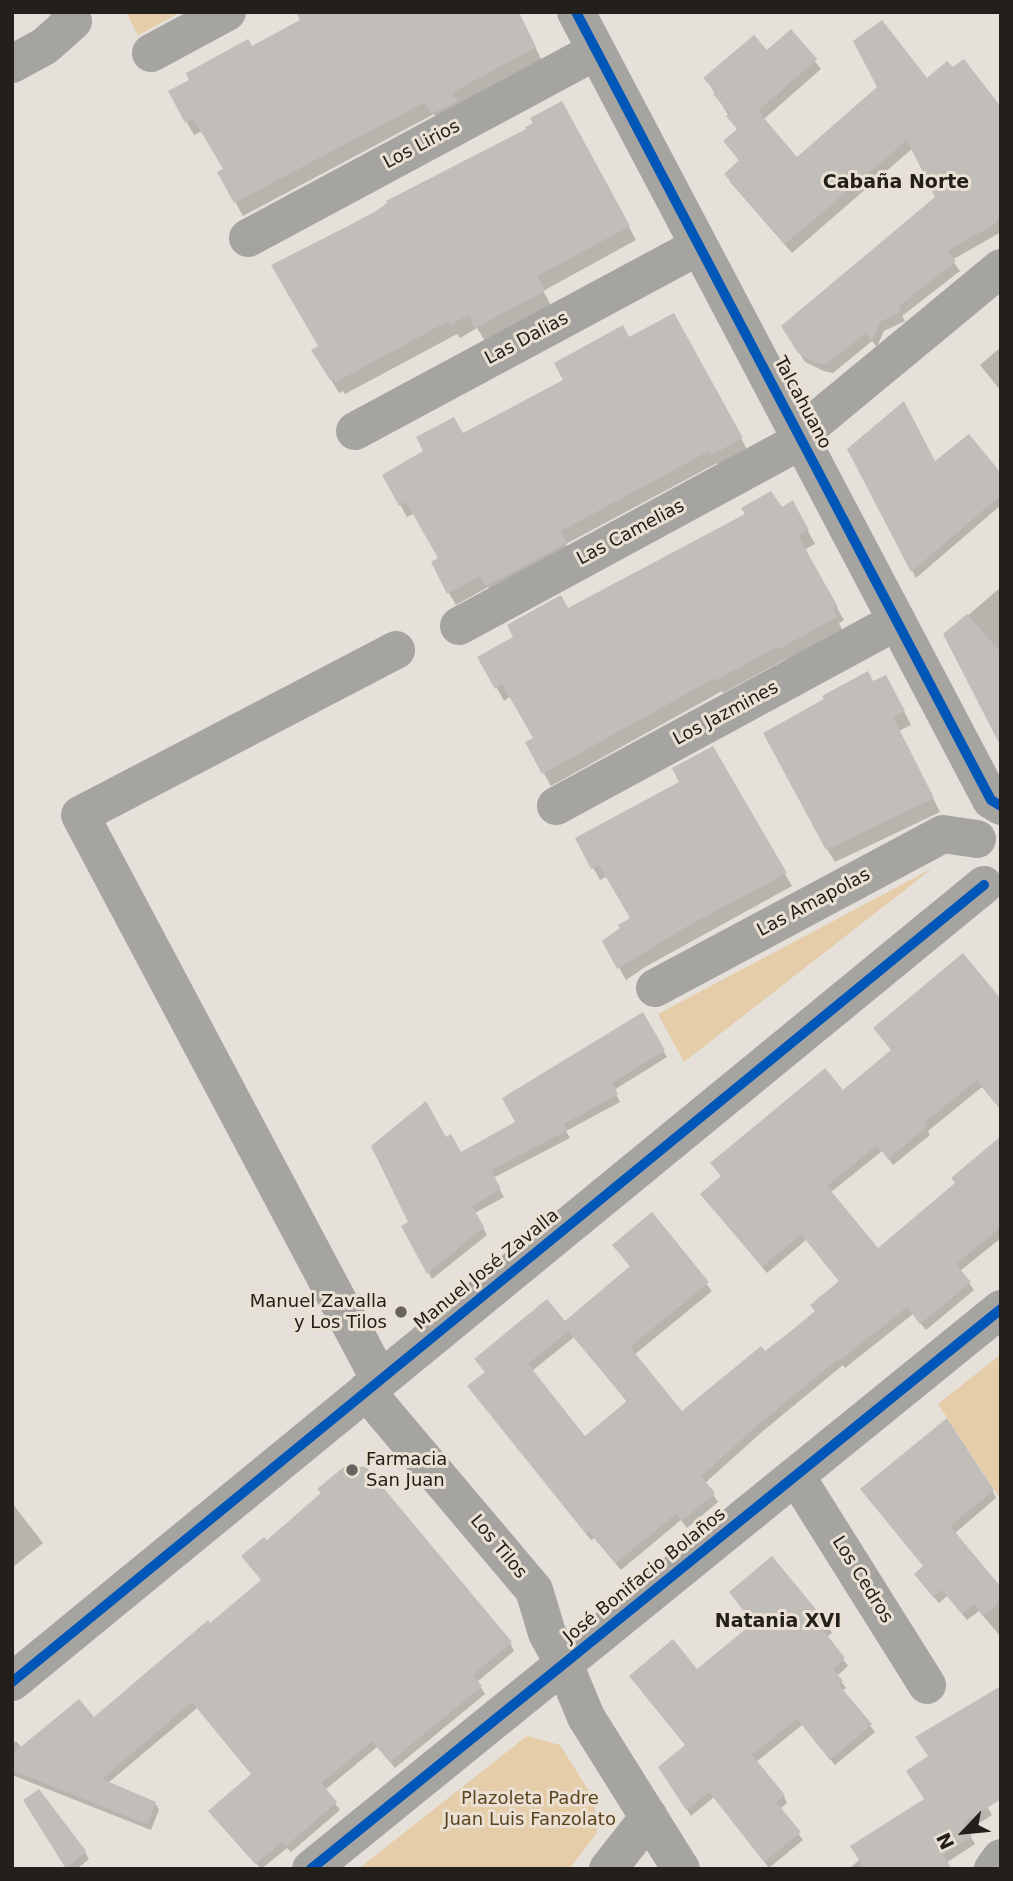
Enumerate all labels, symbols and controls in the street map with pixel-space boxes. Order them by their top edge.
street label: Los Lirios [380,116,464,174]
district label: Cabaña Norte [823,172,969,194]
street label: Las Dalias [482,308,572,370]
street label: Talcahuano [769,353,835,453]
street label: Las Camelias [573,496,689,570]
street label: Los Jazmines [670,677,782,751]
street label: Las Amapolas [754,864,874,942]
street label: Manuel José Zavalla [410,1205,564,1335]
place label: Manuel Zavalla y Los Tilos [250,1291,387,1334]
marker: Manuel Zavalla y Los Tilos [393,1304,409,1320]
place label: Farmacia San Juan [366,1449,447,1492]
marker: Farmacia San Juan [344,1462,360,1478]
street label: José Bonifacio Bolaños [560,1504,730,1648]
street label: Los Tilos [465,1511,531,1583]
street label: Los Cedros [827,1533,897,1627]
district label: Natania XVI [715,1611,841,1633]
park label: Plazoleta Padre Juan Luis Fanzolato [444,1788,616,1830]
north arrow [929,1797,999,1867]
text: N [932,1829,958,1853]

